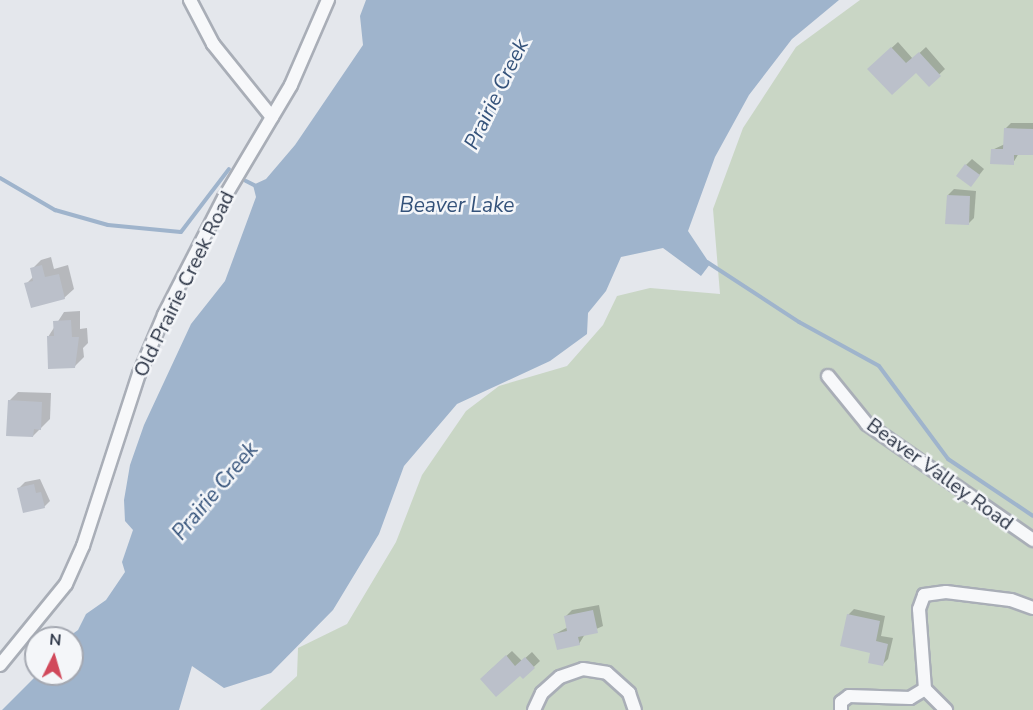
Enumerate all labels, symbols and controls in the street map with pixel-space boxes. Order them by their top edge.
water label: Prairie Creek [458,35,534,153]
street label: Old Prairie Creek Road [129,187,239,381]
water label: Beaver Lake [399,192,515,218]
street label: Beaver Valley Road [862,413,1018,535]
water label: Prairie Creek [167,437,263,545]
north arrow [24,626,84,686]
text: N [48,629,62,652]

